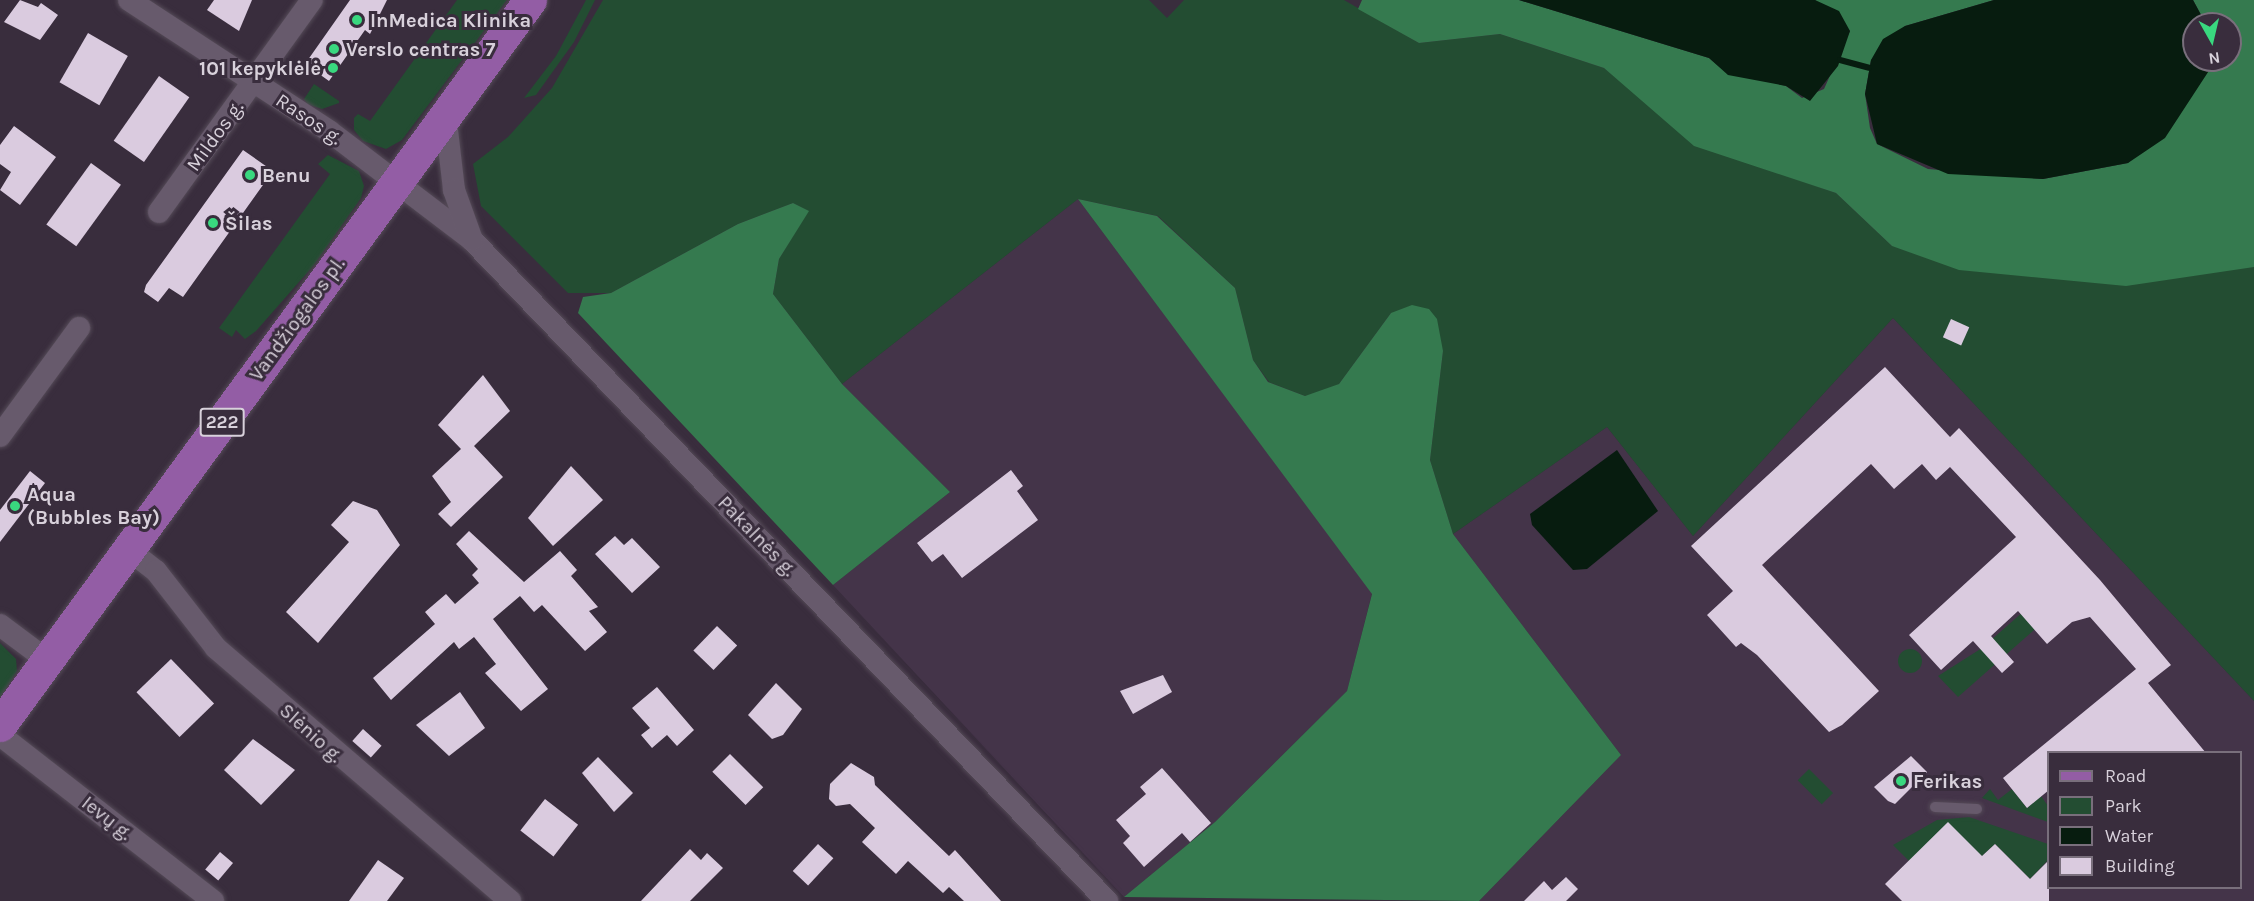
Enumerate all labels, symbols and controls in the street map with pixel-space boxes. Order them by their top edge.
place label: InMedica Klinika [370,8,531,32]
marker: InMedica Klinika [348,11,366,29]
north arrow [2182,12,2242,72]
place label: Verslo centras 7 [346,37,495,61]
marker: Verslo centras 7 [327,42,341,56]
text: N [2207,48,2221,69]
place label: 101 kepyklėlė [199,56,321,80]
marker: 101 kepyklėlė [326,61,340,75]
street label: Rasos g. [271,88,347,150]
street label: Mildos g. [181,96,249,176]
place label: Benu [262,163,311,187]
marker: Benu [243,168,257,182]
place label: Šilas [225,211,273,235]
marker: Šilas [206,216,220,230]
street label: Vandžiogalos pl. [244,253,350,385]
road number: 222 [200,407,244,437]
place label: Aqua (Bubbles Bay) [27,482,160,529]
street label: Pakalnės g. [713,491,801,581]
marker: Aqua (Bubbles Bay) [8,499,22,513]
street label: Slėnio g. [275,698,347,768]
legend [2047,751,2242,889]
text: Road [2105,765,2146,787]
place label: Ferikas [1913,769,1982,793]
marker: Ferikas [1894,774,1908,788]
street label: Ievų g. [77,791,137,845]
text: Park [2105,795,2142,817]
text: Water [2105,825,2153,847]
text: Building [2105,855,2175,877]

